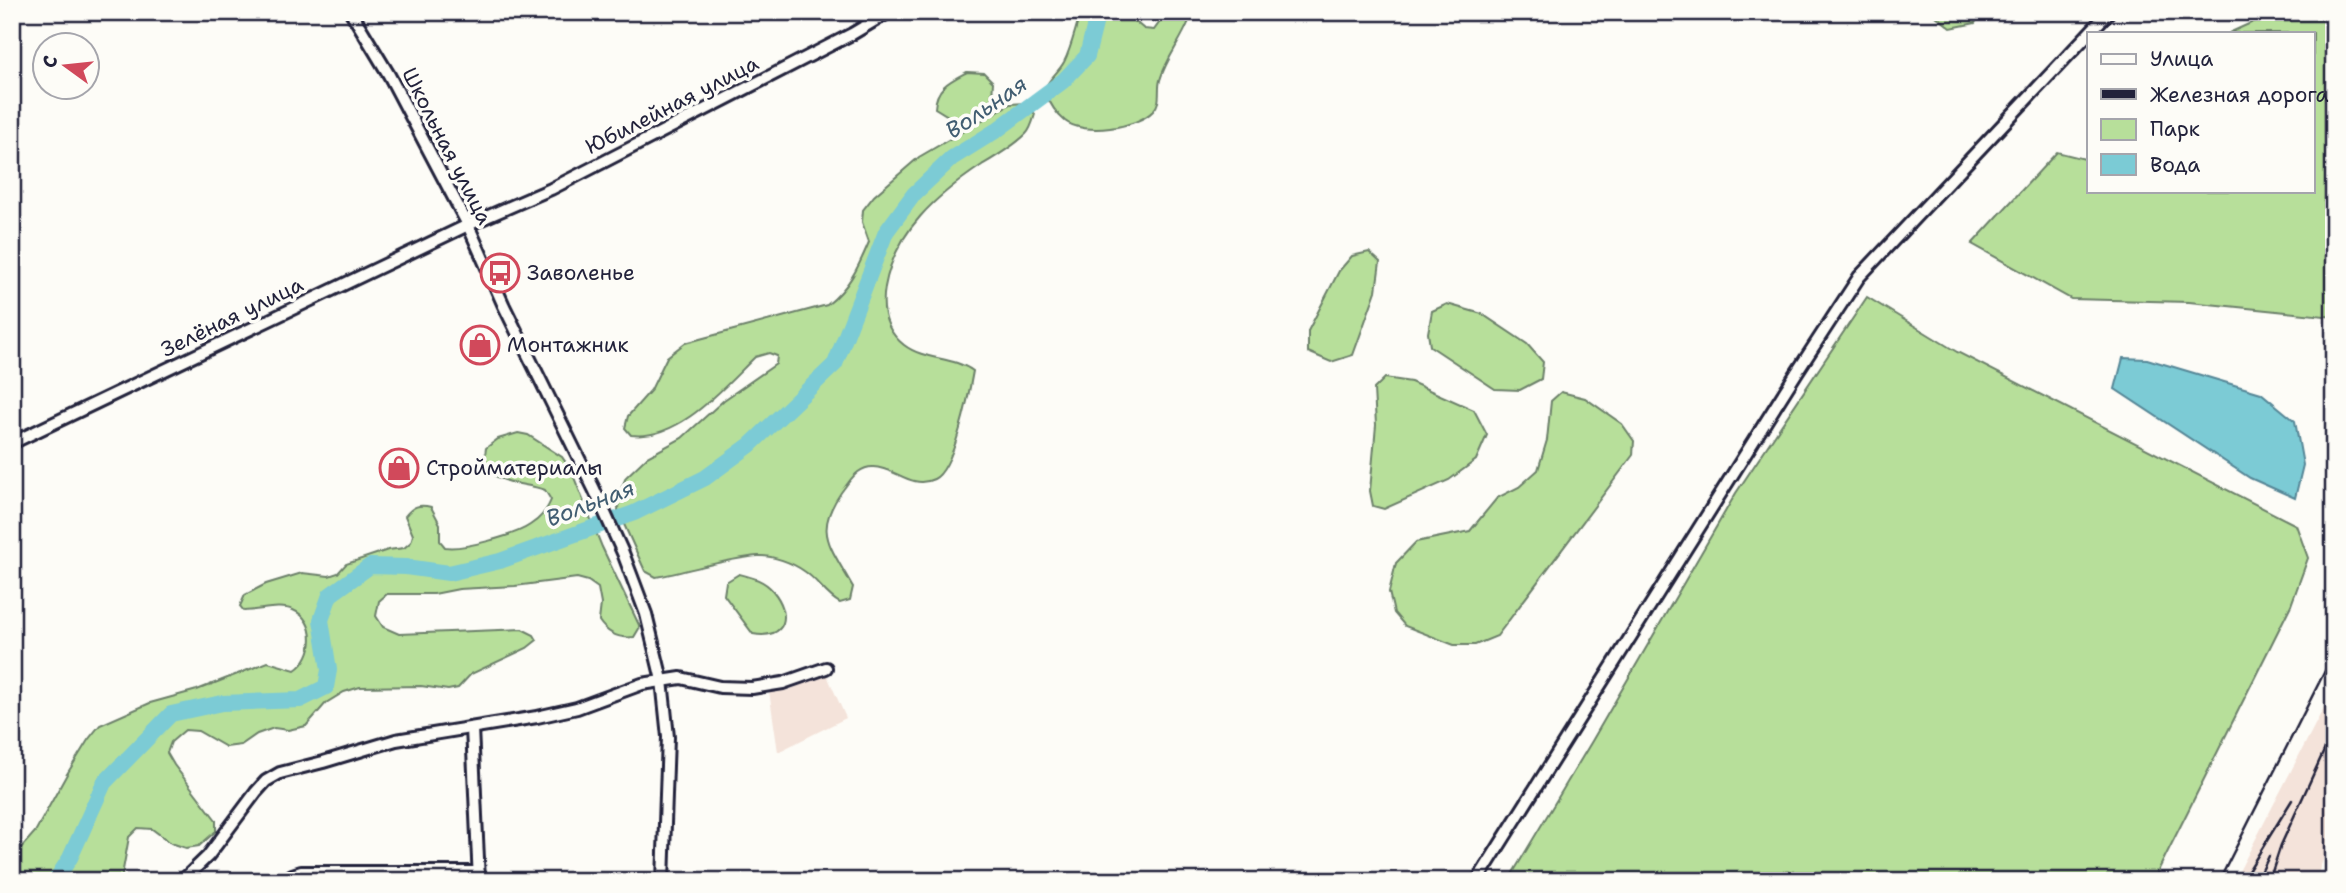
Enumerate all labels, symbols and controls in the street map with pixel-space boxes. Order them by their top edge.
north arrow [32,32,102,102]
legend [2087,32,2314,192]
text: Улица [2150,45,2213,73]
street label: Юбилейная улица [581,49,763,161]
text: С [36,53,64,71]
street label: Школьная улица [395,63,499,229]
water label: Вольная [939,69,1033,145]
text: Железная дорога [2150,81,2329,109]
text: Парк [2150,115,2200,143]
text: Вода [2150,151,2200,179]
bus stop icon: Заволенье [479,252,521,294]
place label: Заволенье [527,259,635,287]
street label: Зелёная улица [156,270,308,364]
shop icon: Монтажник [459,324,501,366]
place label: Монтажник [507,331,629,359]
shop icon: Стройматериалы [378,447,420,489]
place label: Стройматериалы [426,454,602,482]
water label: Вольная [541,472,639,534]

